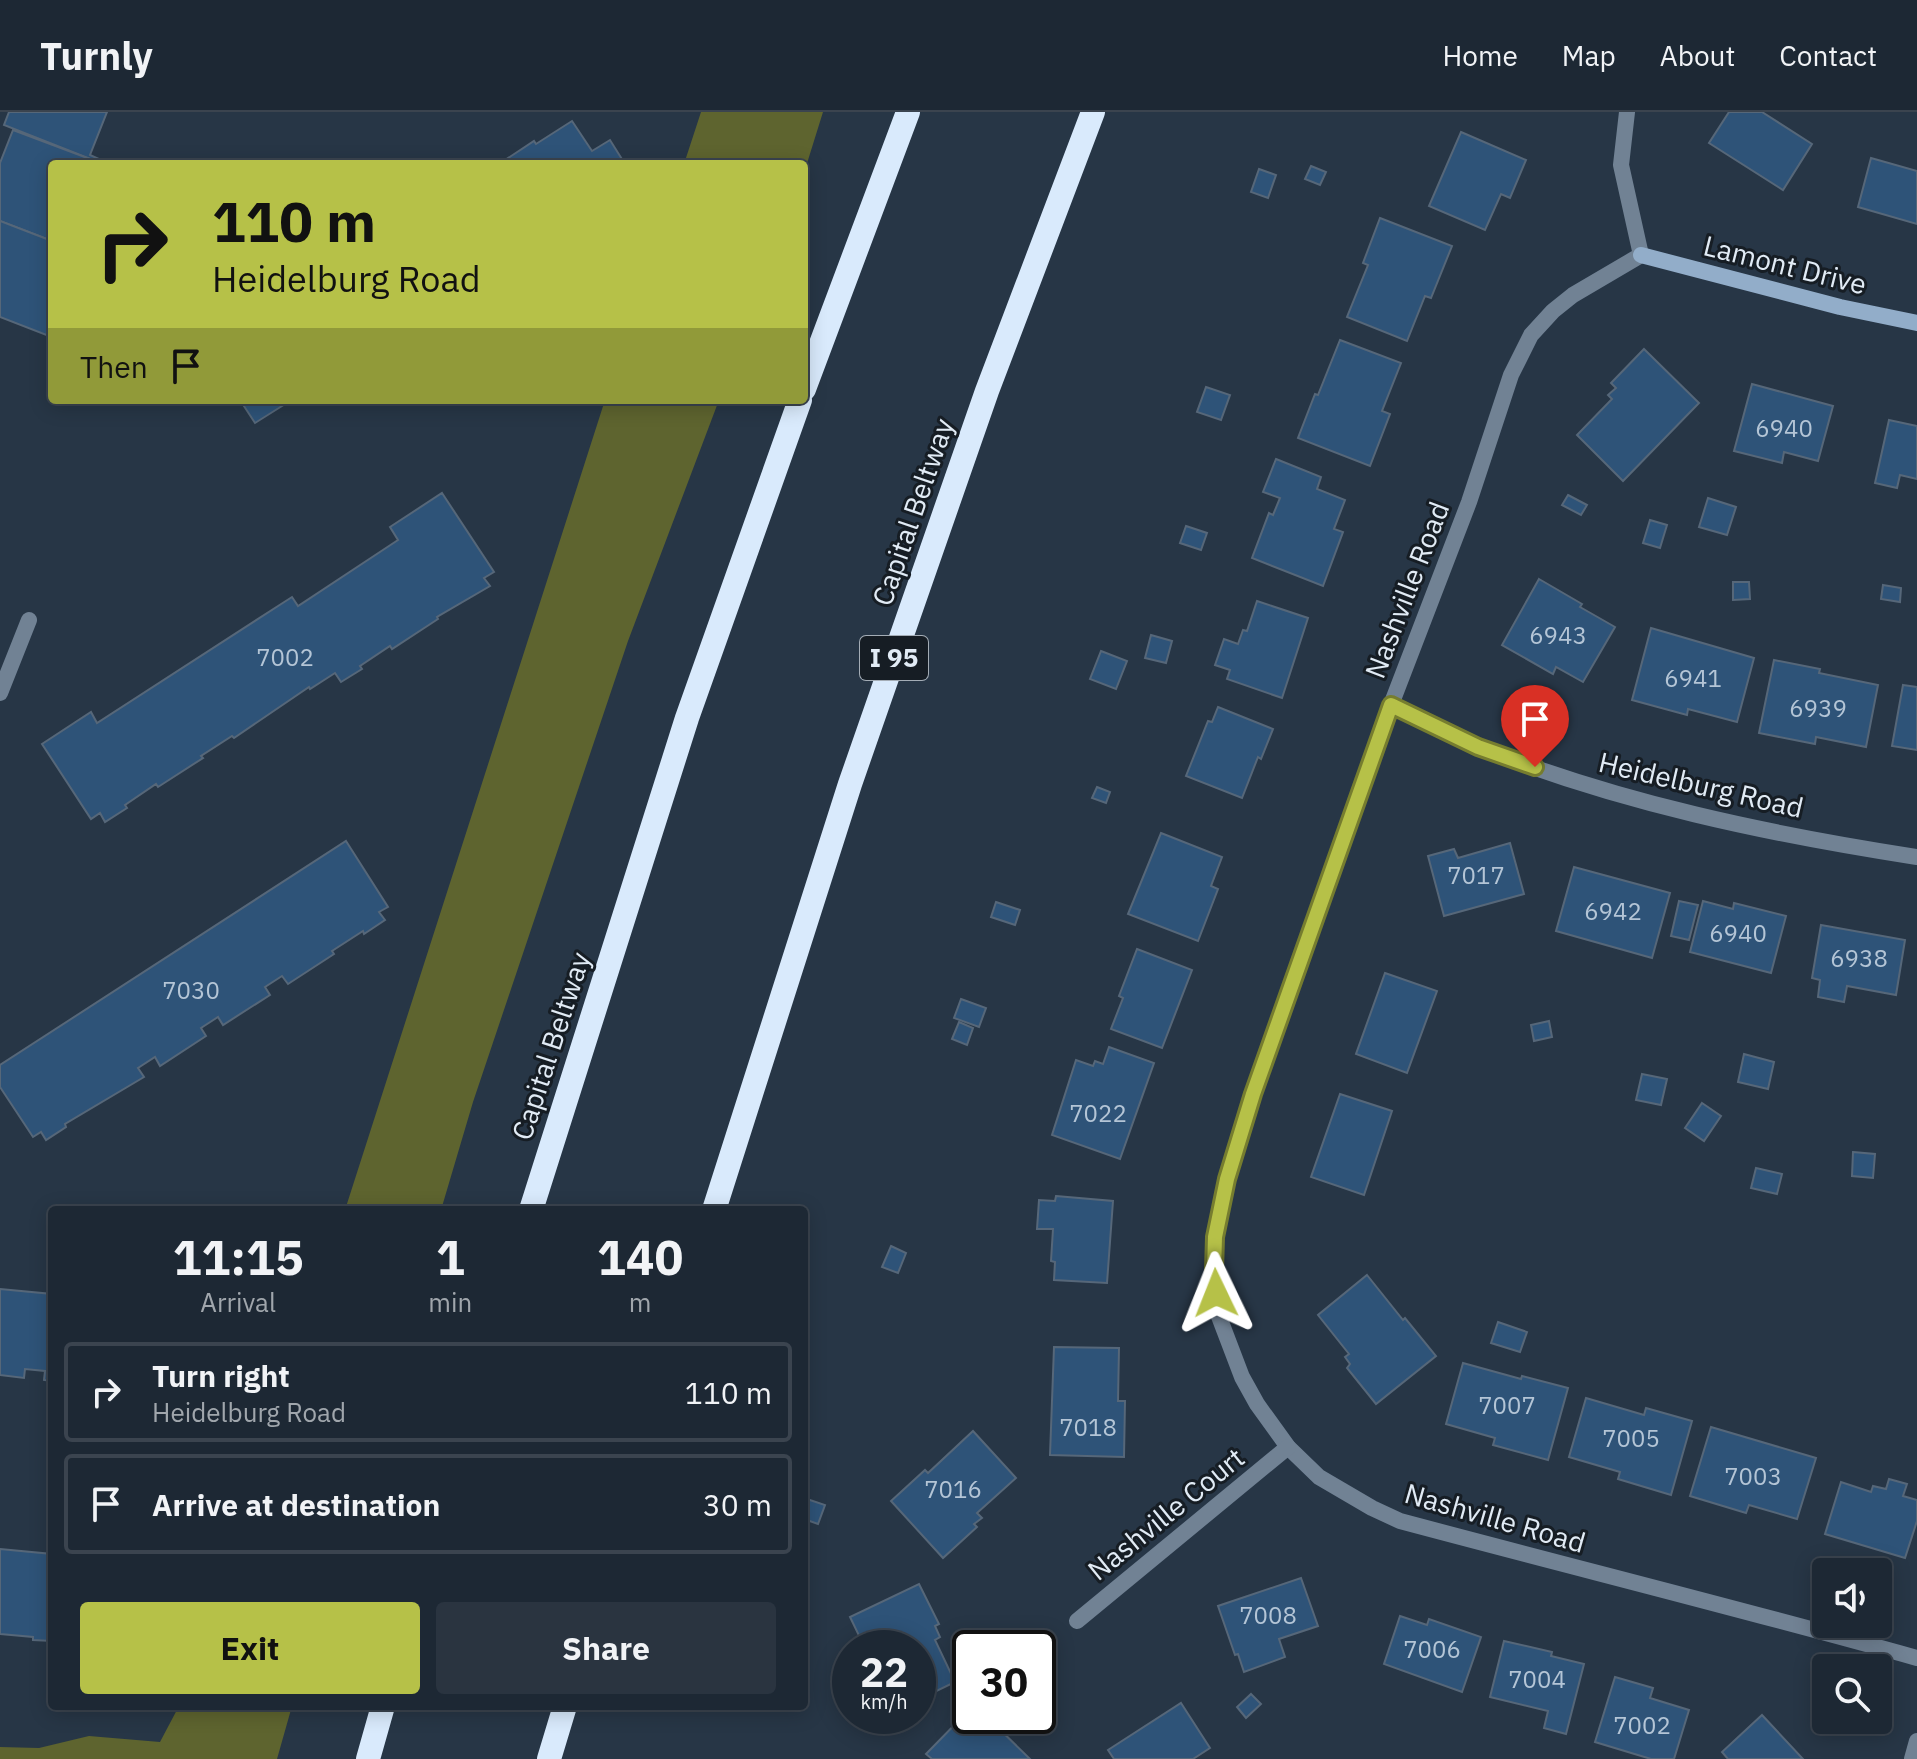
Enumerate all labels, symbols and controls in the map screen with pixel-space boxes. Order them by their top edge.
text: Turnly [40,31,153,80]
text: Home [1442,37,1518,74]
text: Map [1562,37,1616,74]
text: About [1660,37,1735,74]
text: Contact [1779,37,1877,74]
text: 110 m [212,185,376,257]
icon: right [80,192,184,296]
street label: Lamont Drive [1700,226,1870,303]
text: Heidelburg Road [212,255,481,302]
icon: arrive [164,344,208,388]
text: Then [80,347,148,386]
house number: 6940 [1755,412,1813,444]
street label: Capital Beltway [863,413,962,610]
street label: Nashville Road [1356,496,1457,683]
house number: 6943 [1529,619,1587,651]
road number: I 95 [860,636,928,680]
house number: 7002 [256,641,314,673]
house number: 6941 [1664,662,1722,694]
pin [1501,685,1569,767]
house number: 6939 [1789,692,1847,724]
icon: arrive [1513,697,1557,741]
street label: Heidelburg Road [1595,743,1807,826]
house number: 7017 [1447,859,1505,891]
house number: 6942 [1584,895,1642,927]
house number: 6940 [1709,917,1767,949]
house number: 6938 [1830,942,1888,974]
street label: Capital Beltway [503,947,598,1145]
house number: 7030 [162,974,220,1006]
house number: 7022 [1069,1097,1127,1129]
text: 11:15 [173,1226,304,1288]
text: 1 [436,1226,465,1288]
text: 140 [597,1226,683,1288]
position arrow [1174,1251,1258,1335]
text: Arrival [200,1285,276,1319]
text: min [428,1285,472,1319]
text: m [629,1285,651,1319]
text: Turn right [152,1356,290,1395]
icon: right [84,1370,128,1414]
text: 110 m [685,1373,772,1412]
house number: 7007 [1478,1389,1536,1421]
text: Heidelburg Road [152,1395,346,1429]
house number: 7018 [1059,1411,1117,1443]
house number: 7005 [1602,1422,1660,1454]
street label: Nashville Court [1080,1439,1252,1588]
house number: 7003 [1724,1460,1782,1492]
house number: 7016 [924,1473,982,1505]
street label: Nashville Road [1400,1474,1590,1561]
icon: arrive [84,1482,128,1526]
text: Arrive at destination [152,1485,440,1524]
text: 30 m [703,1485,772,1524]
map controls [1812,1558,1892,1734]
button: sound [1812,1558,1892,1638]
house number: 7008 [1239,1599,1297,1631]
button: Exit [80,1602,420,1694]
button: Share [436,1602,776,1694]
speed limit sign: 30 [952,1630,1056,1734]
house number: 7006 [1403,1633,1461,1665]
text: 22 [860,1646,908,1698]
button: search [1812,1654,1892,1734]
house number: 7004 [1508,1663,1566,1695]
text: km/h [860,1688,908,1715]
house number: 7002 [1613,1709,1671,1741]

